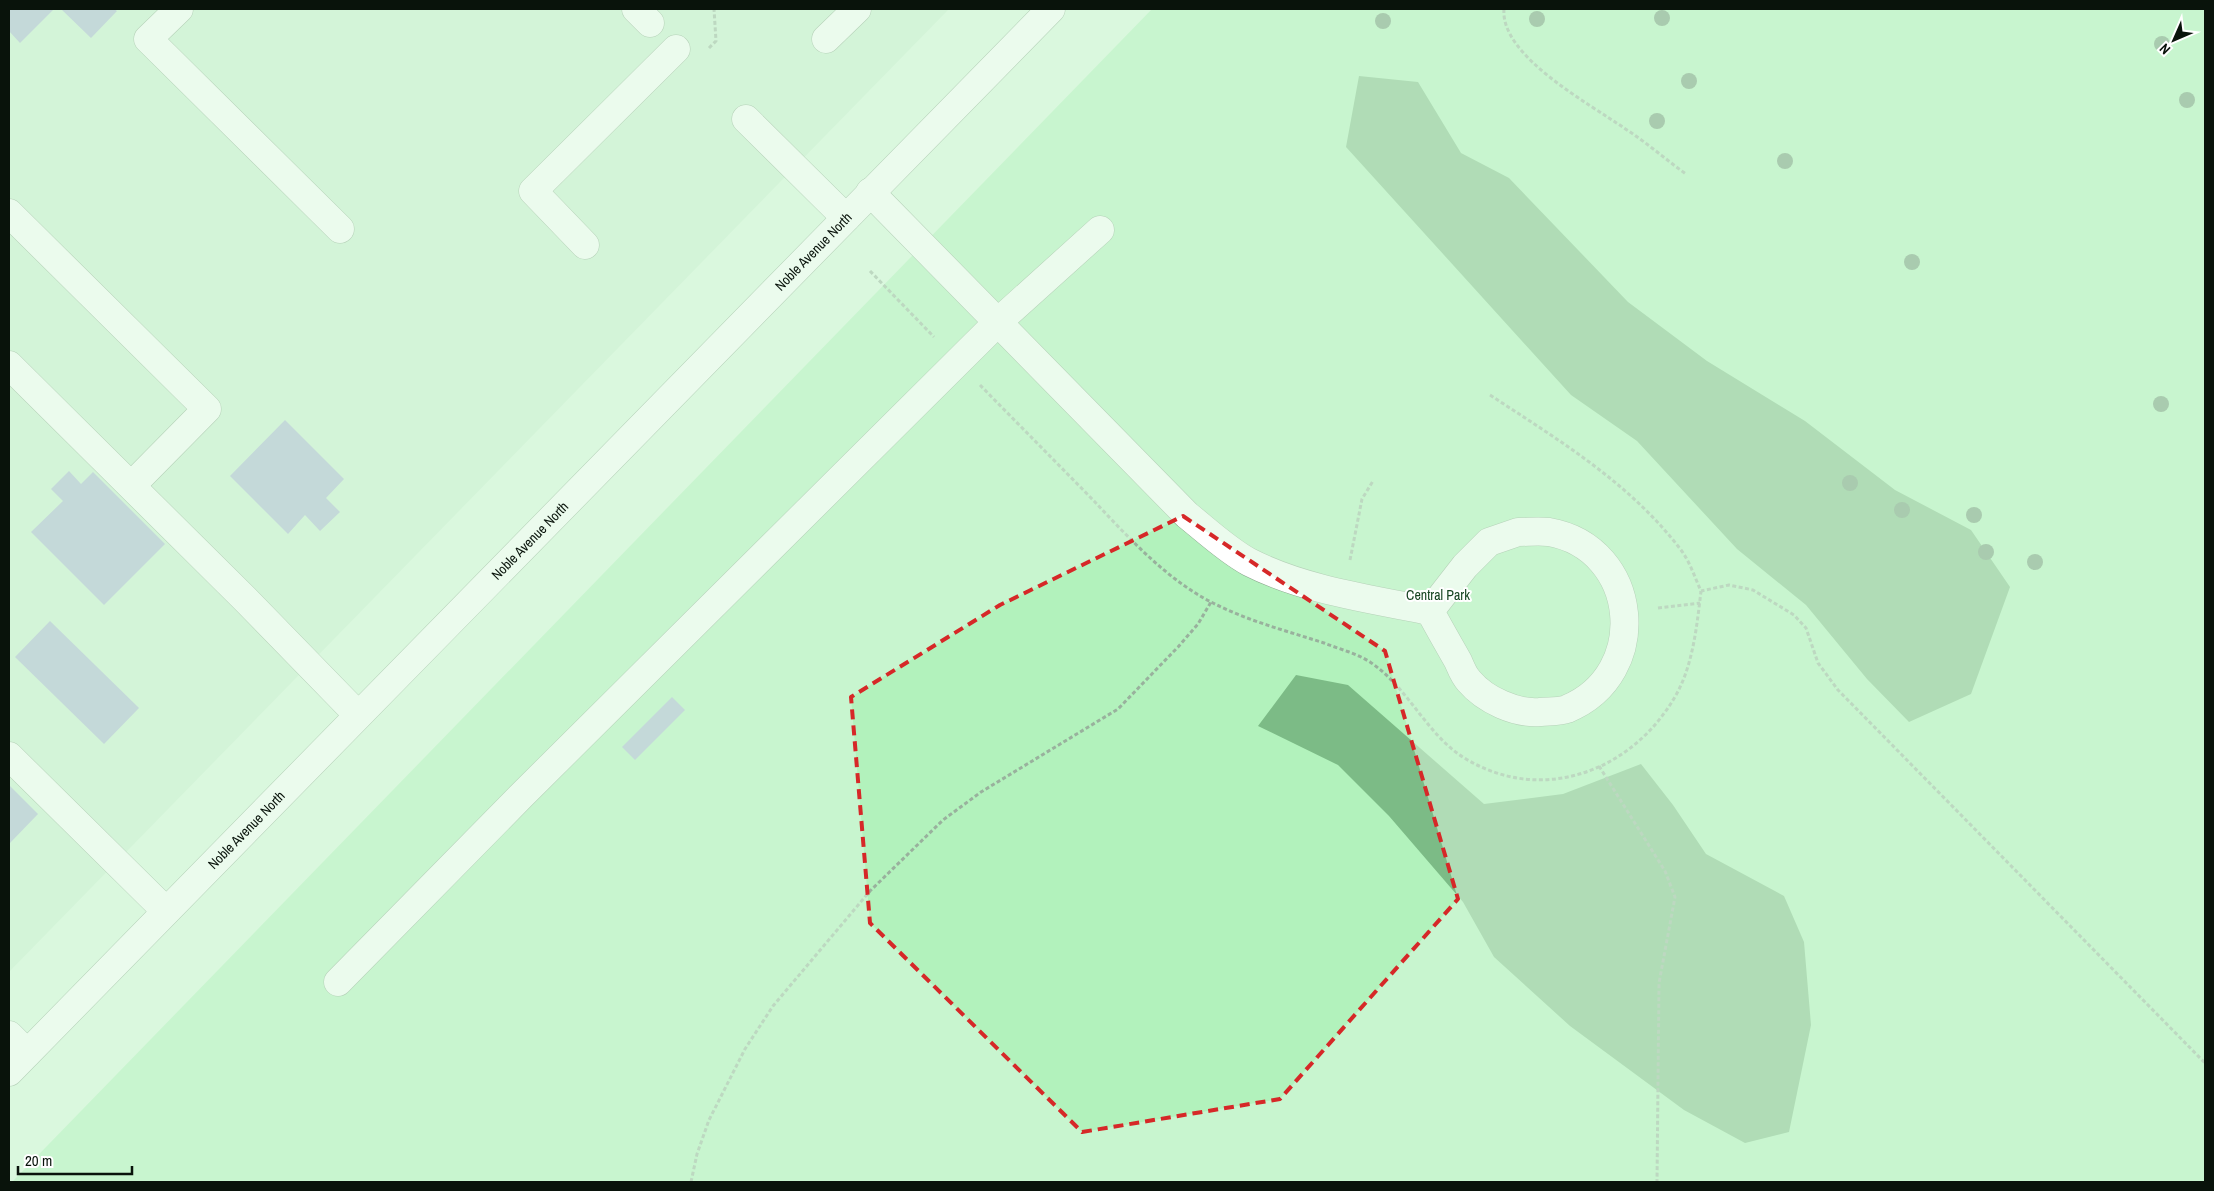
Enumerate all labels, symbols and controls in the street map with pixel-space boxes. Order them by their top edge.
north arrow [2149,15,2199,65]
text: N [2156,40,2174,58]
street label: Noble Avenue North [771,209,856,294]
street label: Noble Avenue North [487,498,572,584]
park label: Central Park [1406,586,1470,604]
street label: Noble Avenue North [204,787,289,873]
scale bar [18,1144,131,1176]
text: 20 m [25,1150,52,1171]

